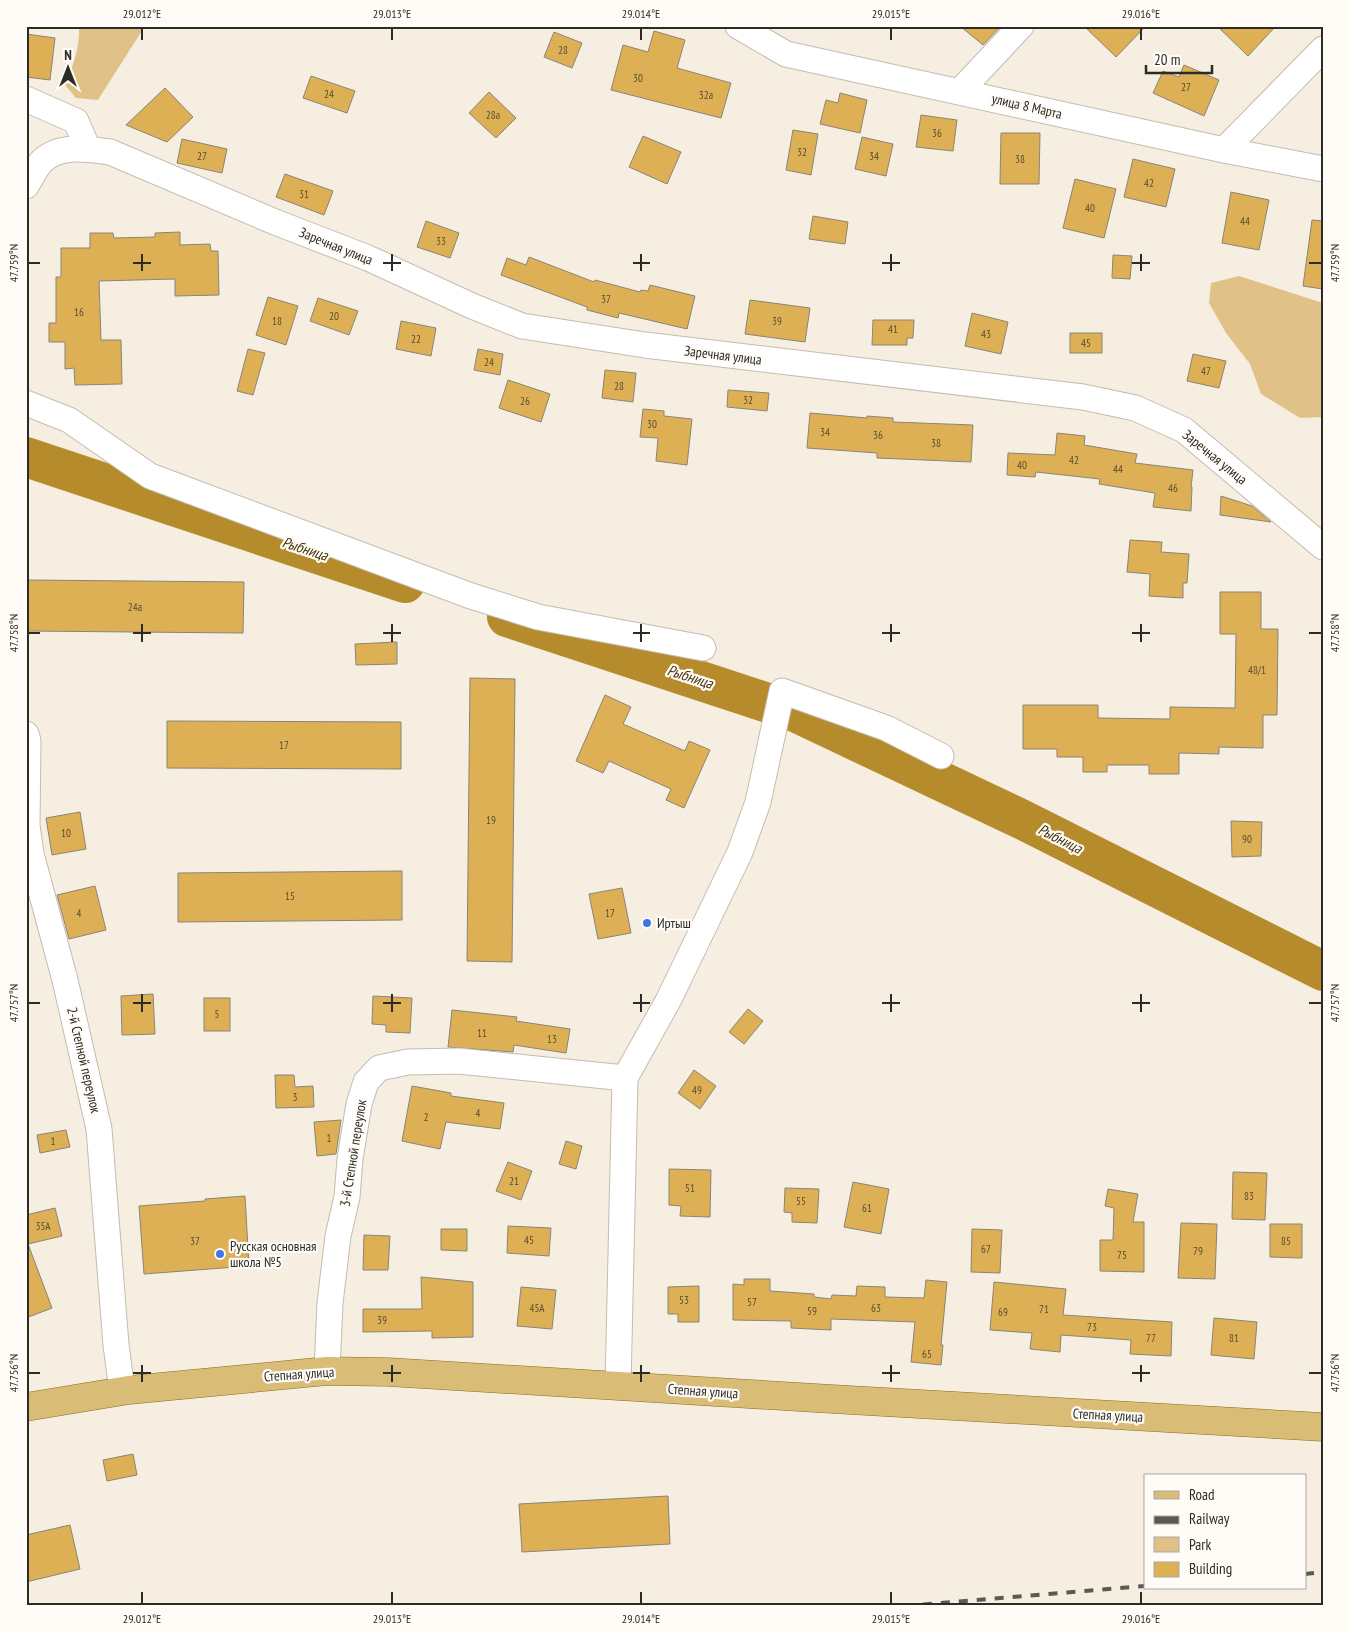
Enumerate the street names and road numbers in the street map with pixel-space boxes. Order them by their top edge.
street label: улица 8 Марта [990,89,1064,123]
street label: Заречная улица [297,223,375,269]
street label: Заречная улица [683,341,763,369]
street label: Заречная улица [1179,426,1251,488]
street label: 2-й Степной переулок [63,1005,105,1115]
street label: 3-й Степной переулок [336,1098,370,1208]
street label: Степная улица [263,1363,335,1385]
street label: Степная улица [667,1380,739,1402]
street label: Степная улица [1072,1404,1144,1426]

